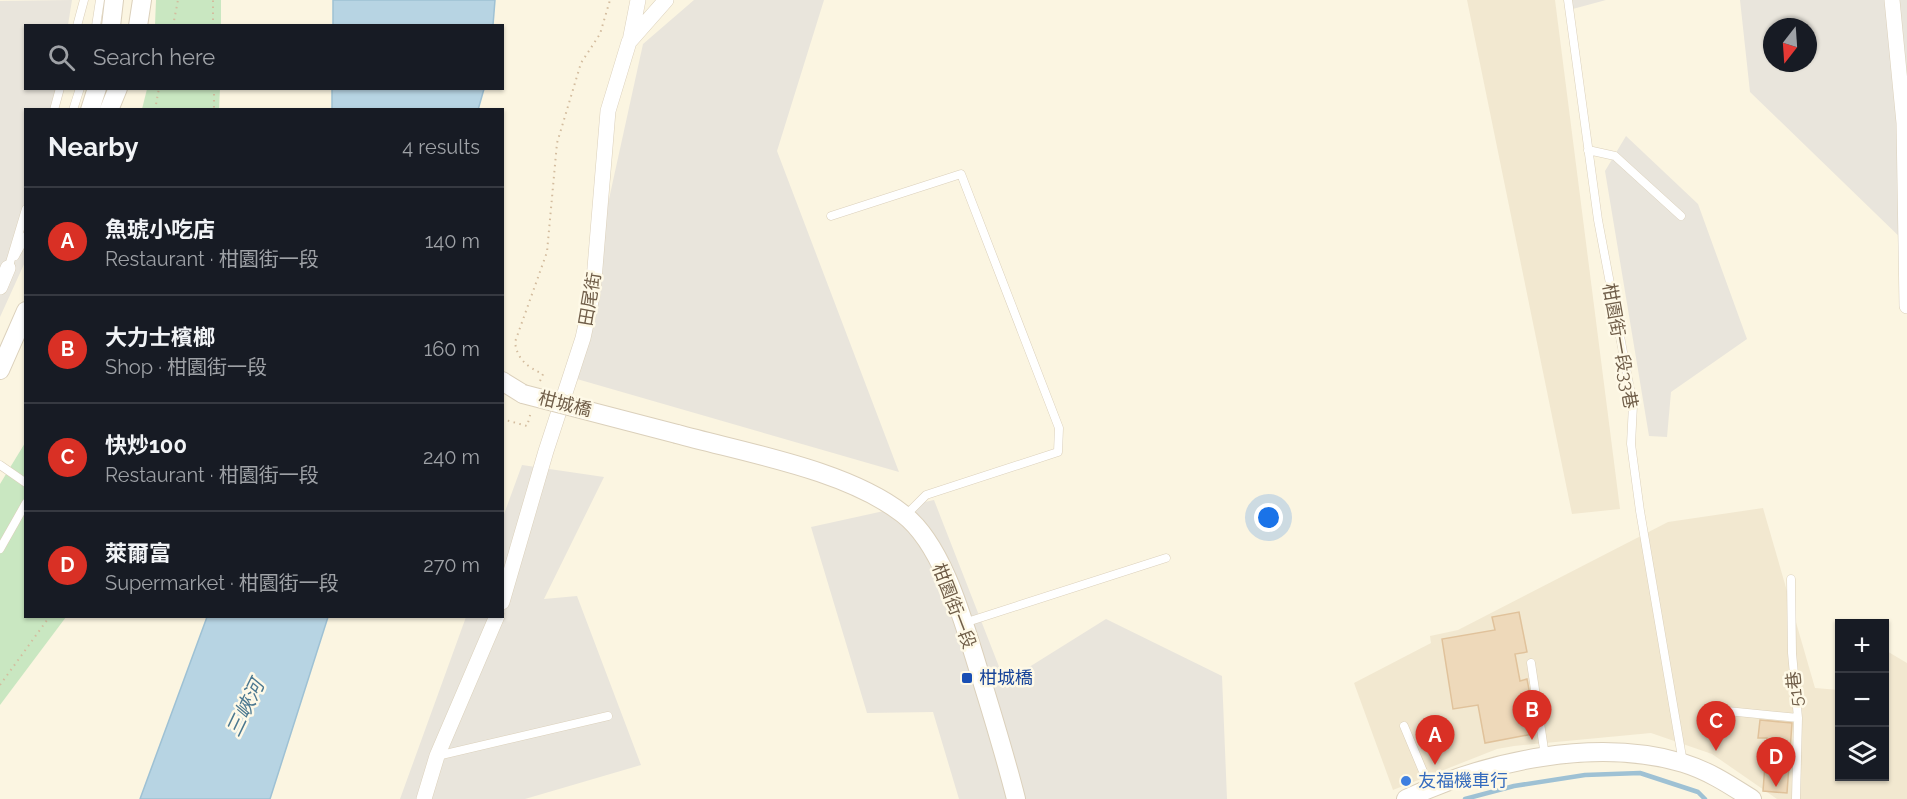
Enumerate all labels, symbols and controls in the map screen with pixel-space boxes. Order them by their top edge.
north arrow [1763,18,1817,72]
search box [24,24,504,90]
icon: search [45,41,78,74]
text: Search here [93,44,215,70]
text: Nearby [48,132,138,162]
text: 4 results [402,135,480,159]
text: 魚琥小吃店 [105,216,215,242]
text: A [61,229,74,253]
text: 140 m [425,229,480,253]
text: Restaurant · 柑園街一段 [105,247,319,271]
street label: 田尾街 [574,271,605,327]
street label: 柑園街一段33巷 [1599,281,1642,410]
text: 大力士檳榔 [105,324,215,350]
text: B [61,337,74,361]
text: 160 m [424,337,480,361]
text: Shop · 柑園街一段 [105,355,267,379]
street label: 柑城橋 [536,387,594,420]
text: 快炒100 [105,432,187,458]
text: C [61,445,74,469]
text: 240 m [423,445,480,469]
text: Restaurant · 柑園街一段 [105,463,319,487]
your location [1254,503,1283,532]
text: 萊爾富 [105,540,171,566]
text: D [60,553,75,577]
text: 270 m [423,553,480,577]
street label: 柑園街一段 [929,560,980,652]
text: Supermarket · 柑園街一段 [105,571,339,595]
map controls [1835,619,1889,781]
button: + [1835,619,1889,673]
place label: 柑城橋 [979,667,1033,688]
street label: 51巷 [1782,670,1807,708]
marker: 柑城橋 [960,671,974,685]
water label: 三峽河 [221,672,271,740]
button: − [1835,673,1889,727]
pin: B [1512,690,1552,740]
pin: C [1696,702,1736,751]
pin: A [1416,716,1454,765]
button: layers [1835,727,1889,781]
pin: D [1756,738,1796,787]
place label: 友福機車行 [1418,770,1508,791]
marker: 友福機車行 [1399,774,1413,788]

